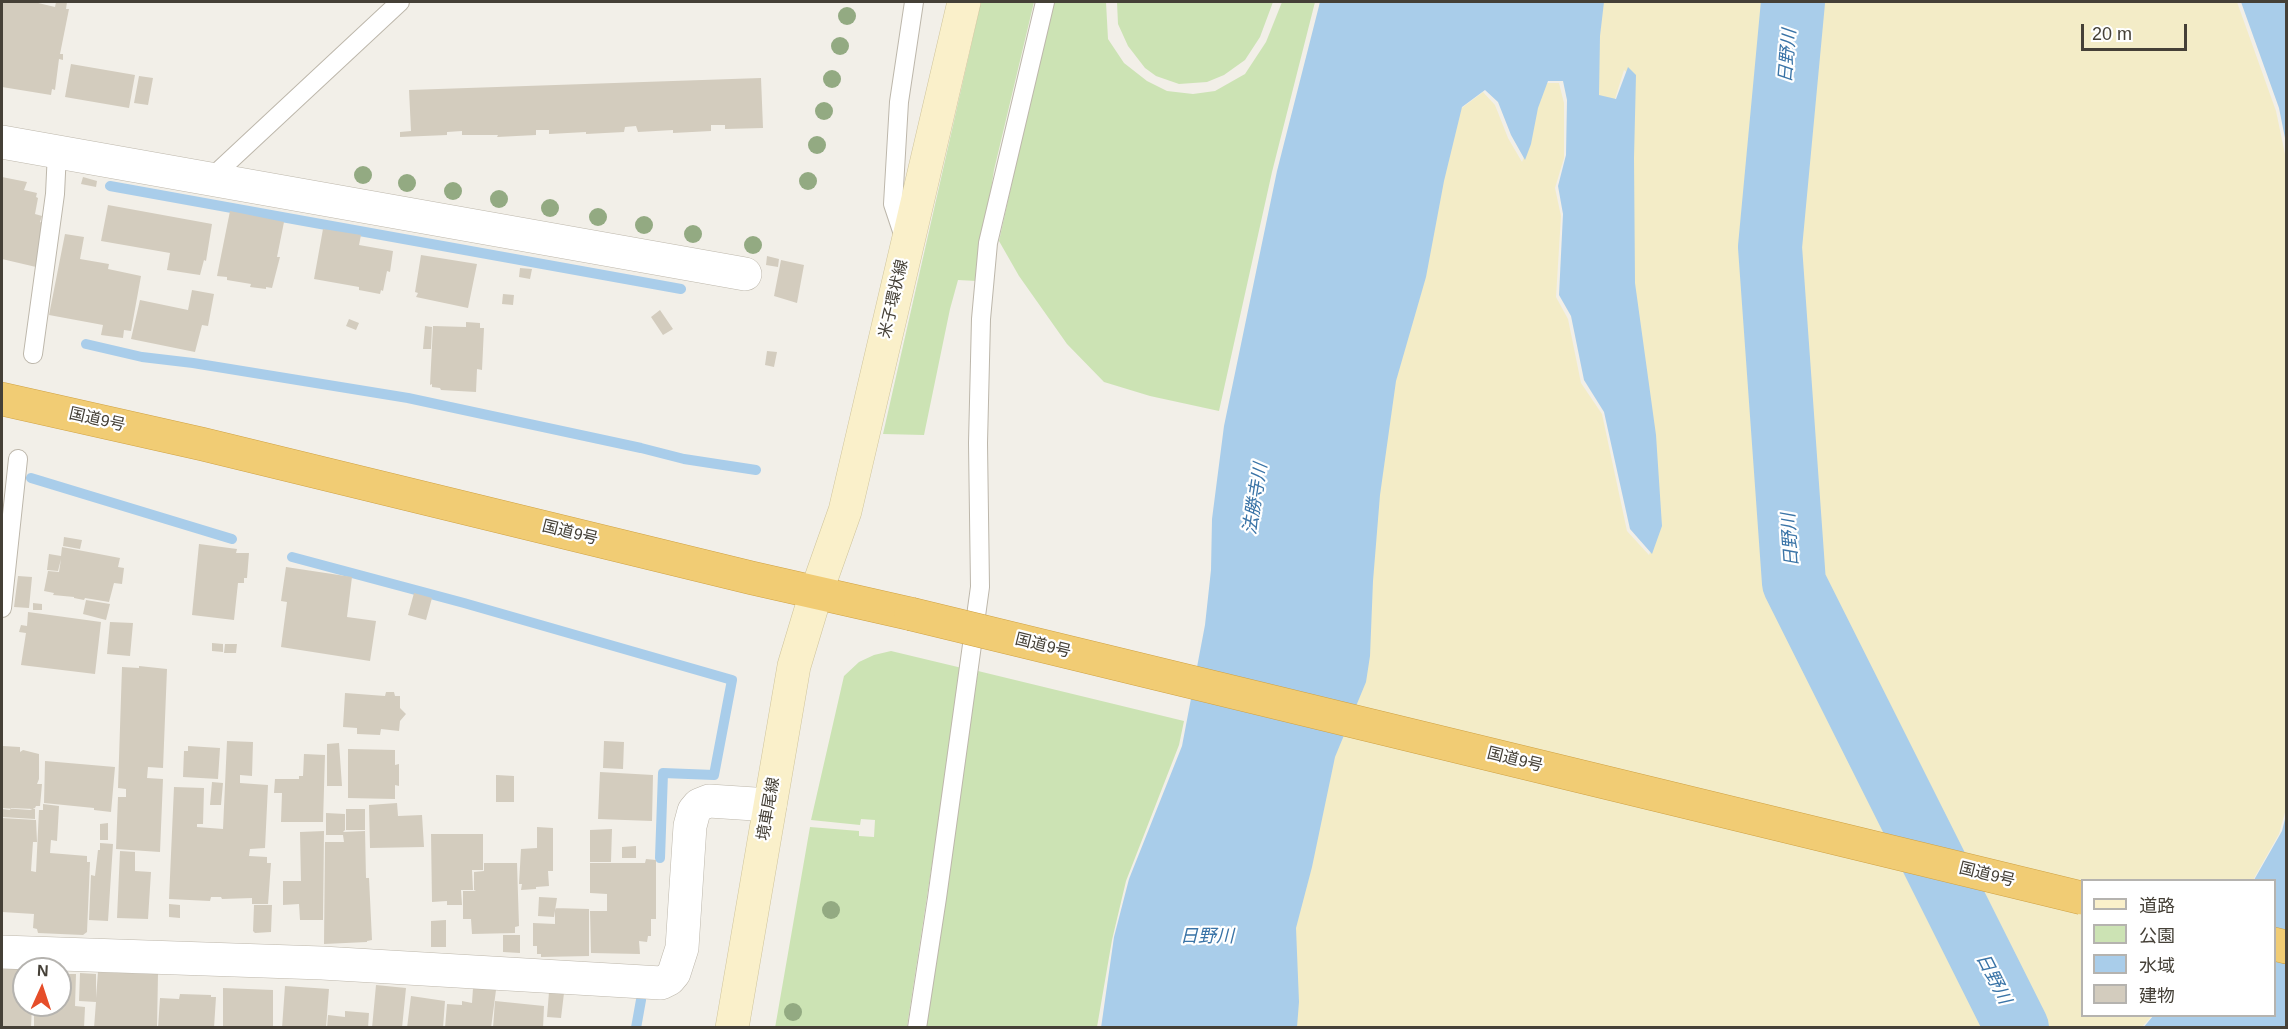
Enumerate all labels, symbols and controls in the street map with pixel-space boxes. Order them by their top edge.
scale bar [2084,12,2190,50]
text: 20 m [2092,24,2132,44]
water label: 日野川 [1775,28,1801,84]
street label: 米子環状線 [876,258,912,340]
street label: 国道9号 [67,404,127,436]
water label: 法勝寺川 [1240,462,1272,536]
water label: 日野川 [1778,512,1804,568]
street label: 国道9号 [540,517,600,549]
street label: 国道9号 [1013,630,1073,662]
street label: 国道9号 [1485,744,1545,776]
street label: 境車尾線 [754,776,784,842]
street label: 国道9号 [1957,859,2017,891]
legend [2081,879,2276,1017]
text: 道路 [2139,896,2175,916]
water label: 日野川 [1180,926,1234,948]
text: 公園 [2139,926,2175,946]
water label: 日野川 [1971,950,2015,1008]
text: 水域 [2139,956,2175,976]
north arrow [12,957,72,1017]
text: N [37,962,49,979]
text: 建物 [2139,986,2175,1006]

